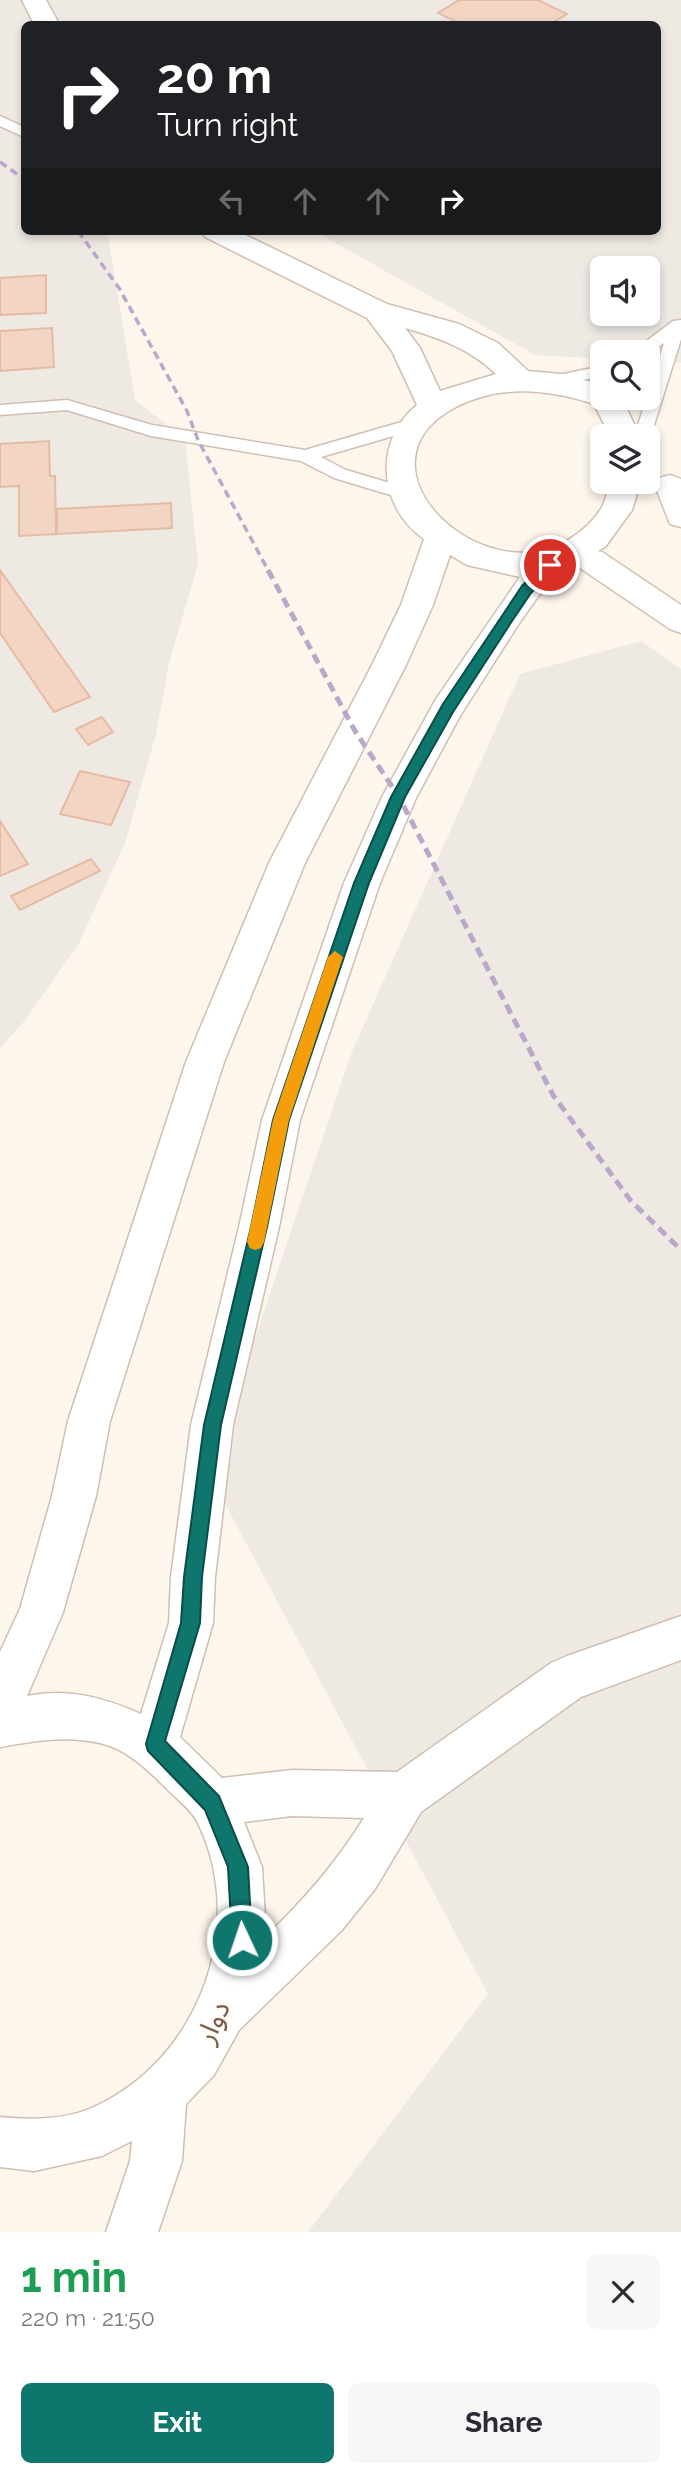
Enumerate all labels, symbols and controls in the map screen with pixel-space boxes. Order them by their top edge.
text: 20 m [157,47,272,104]
icon: right [42,49,133,140]
text: Turn right [157,106,298,143]
icon: left [213,182,251,220]
icon: ahead [286,182,324,220]
icon: ahead [359,182,397,220]
icon: right [432,182,470,220]
map controls [590,256,660,494]
button: sound [590,256,660,326]
button: search [590,340,660,410]
button: layers [590,424,660,494]
pin [520,535,580,595]
icon: arrive [531,546,569,584]
position arrow [205,1903,279,1977]
street label: دوار [189,1996,237,2049]
text: 1 min [21,2253,127,2302]
button: close [586,2255,660,2329]
text: 220 m · 21:50 [21,2304,155,2331]
button: Exit [21,2383,334,2463]
button: Share [348,2383,660,2463]

